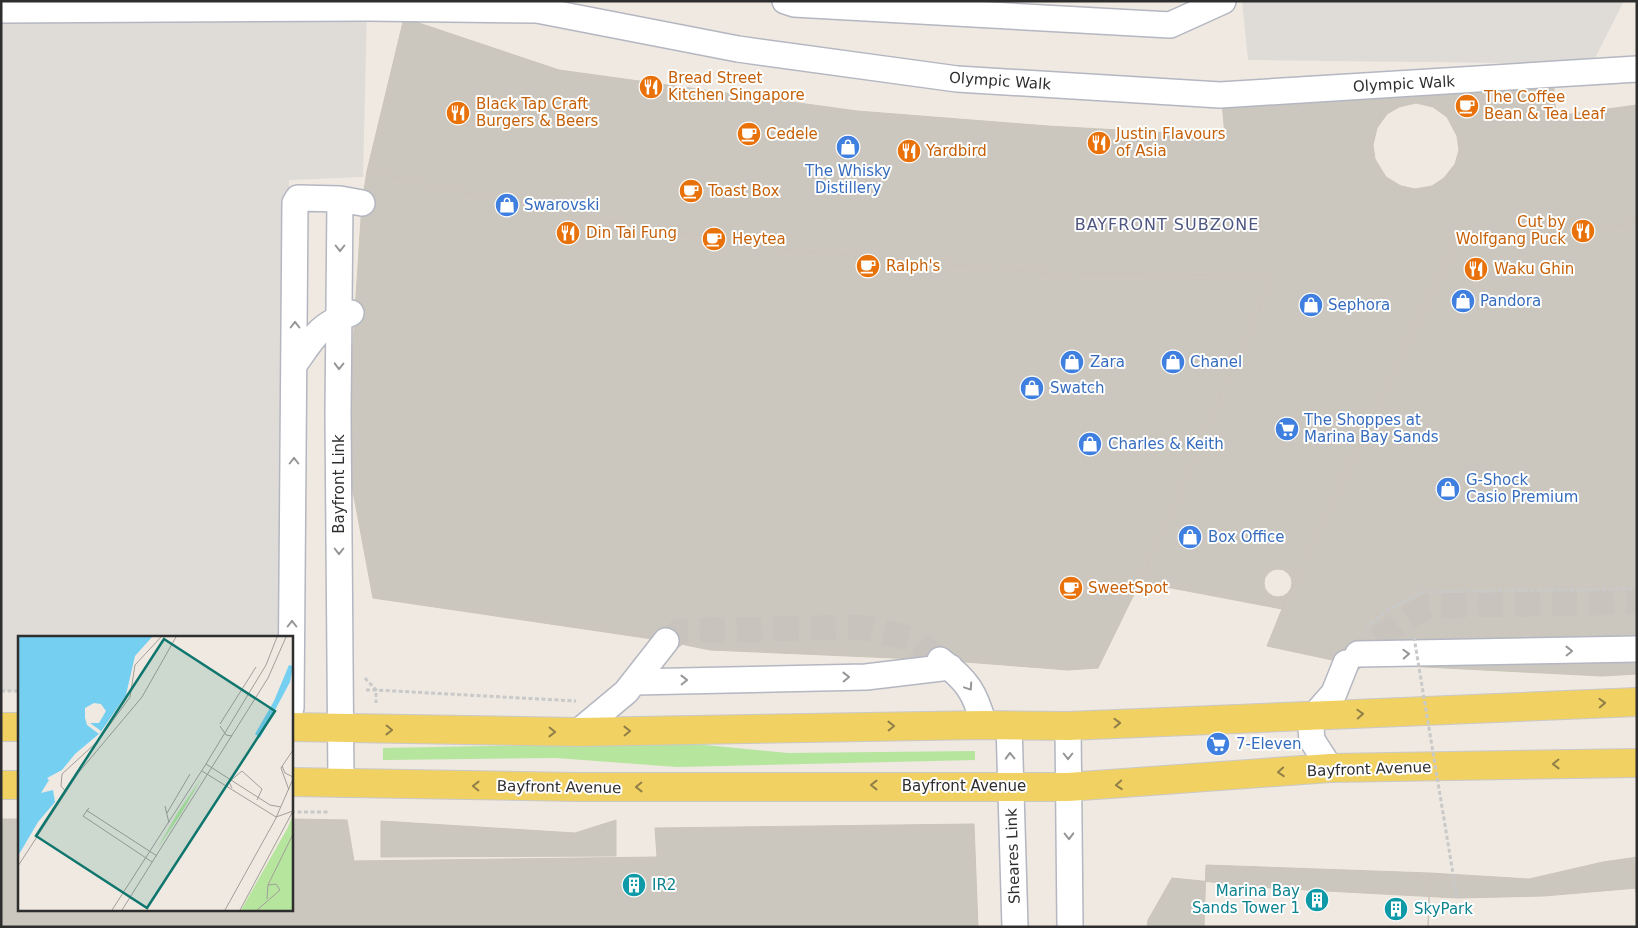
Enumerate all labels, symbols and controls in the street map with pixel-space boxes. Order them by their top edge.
street label: Olympic Walk [948,68,1052,94]
place label: Bread Street Kitchen Singapore [668,69,805,104]
street label: Olympic Walk [1353,72,1456,96]
restaurant icon: Bread Street Kitchen Singapore [638,74,664,100]
place label: The Coffee Bean & Tea Leaf [1483,88,1606,123]
cafe icon: The Coffee Bean & Tea Leaf [1454,93,1480,119]
place label: Black Tap Craft Burgers & Beers [476,95,599,130]
restaurant icon: Black Tap Craft Burgers & Beers [445,100,471,126]
cafe icon: Cedele [736,121,762,147]
place label: Cedele [766,125,818,143]
place label: Justin Flavours of Asia [1115,125,1226,160]
restaurant icon: Justin Flavours of Asia [1086,130,1112,156]
shop icon: The Whisky Distillery [835,134,861,160]
restaurant icon: Yardbird [896,138,922,164]
place label: Yardbird [925,142,987,160]
place label: The Whisky Distillery [804,162,891,197]
cafe icon: Toast Box [678,178,704,204]
place label: Toast Box [707,182,779,200]
shop icon: Swarovski [494,192,520,218]
place label: Swarovski [524,196,600,214]
place label: Cut by Wolfgang Puck [1456,213,1566,248]
district label: BAYFRONT SUBZONE [1075,215,1259,234]
restaurant icon: Cut by Wolfgang Puck [1570,218,1596,244]
restaurant icon: Din Tai Fung [555,220,581,246]
place label: Din Tai Fung [586,224,677,242]
cafe icon: Heytea [701,226,727,252]
place label: Heytea [732,230,786,248]
one-way arrow [335,244,345,252]
cafe icon: Ralph's [855,253,881,279]
restaurant icon: Waku Ghin [1463,256,1489,282]
place label: Ralph's [886,257,941,275]
place label: Waku Ghin [1494,260,1574,278]
shop icon: Pandora [1450,288,1476,314]
shop icon: Sephora [1298,292,1324,318]
place label: Pandora [1480,292,1541,310]
place label: Sephora [1328,296,1390,314]
one-way arrow [290,321,300,329]
shop icon: Zara [1059,349,1085,375]
shop icon: Chanel [1160,349,1186,375]
place label: Zara [1090,353,1125,371]
place label: Chanel [1190,353,1242,371]
one-way arrow [334,362,344,370]
shop icon: Swatch [1019,375,1045,401]
place label: Swatch [1050,379,1105,397]
place label: The Shoppes at Marina Bay Sands [1303,411,1439,446]
supermarket icon: The Shoppes at Marina Bay Sands [1274,416,1300,442]
shop icon: Charles & Keith [1077,431,1103,457]
street label: Bayfront Link [330,434,348,534]
place label: Charles & Keith [1108,435,1224,453]
one-way arrow [289,457,299,465]
place label: G-Shock Casio Premium [1466,471,1578,506]
shop icon: G-Shock Casio Premium [1435,476,1461,502]
shop icon: Box Office [1177,524,1203,550]
place label: Box Office [1208,528,1284,546]
one-way arrow [334,548,344,556]
cafe icon: SweetSpot [1058,575,1084,601]
place label: SweetSpot [1088,579,1168,597]
one-way arrow [287,620,297,628]
inset map [18,636,292,910]
one-way arrow [1565,645,1573,656]
one-way arrow [1403,649,1411,659]
one-way arrow [843,672,851,682]
one-way arrow [680,675,688,685]
one-way arrow [963,681,972,691]
one-way arrow [1599,697,1607,708]
one-way arrow [1356,709,1364,720]
one-way arrow [1113,717,1121,728]
one-way arrow [887,721,895,731]
one-way arrow [386,725,393,735]
one-way arrow [624,726,631,736]
one-way arrow [548,727,556,737]
supermarket icon: 7-Eleven [1205,731,1231,757]
place label: 7-Eleven [1236,735,1301,753]
one-way arrow [1005,751,1015,759]
one-way arrow [1063,753,1073,761]
street label: Bayfront Avenue [1306,758,1432,780]
one-way arrow [1552,759,1560,769]
one-way arrow [1277,767,1285,778]
street label: Bayfront Avenue [497,777,621,797]
street label: Bayfront Avenue [902,777,1026,795]
one-way arrow [1115,779,1123,790]
one-way arrow [870,780,878,790]
one-way arrow [471,781,479,791]
one-way arrow [634,782,642,792]
street label: Sheares Link [1002,808,1024,904]
one-way arrow [1064,832,1074,840]
building icon: IR2 [621,872,647,898]
place label: IR2 [652,876,676,894]
place label: Marina Bay Sands Tower 1 [1192,882,1300,917]
building icon: Marina Bay Sands Tower 1 [1304,887,1330,913]
building icon: SkyPark [1383,896,1409,922]
place label: SkyPark [1414,900,1473,918]

